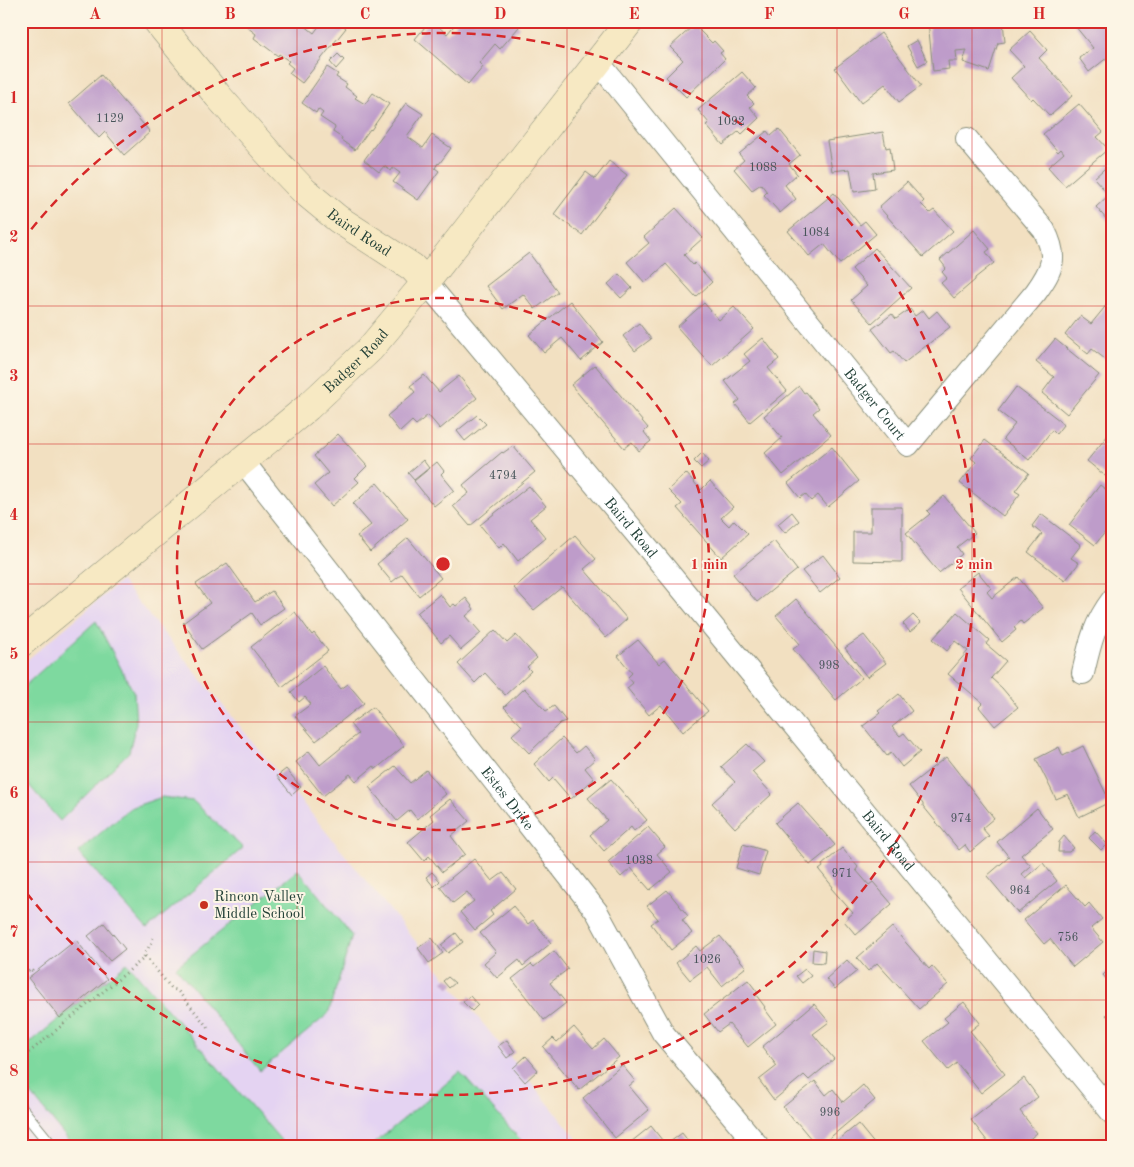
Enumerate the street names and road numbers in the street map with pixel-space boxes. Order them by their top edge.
street label: Baird Road [323,207,393,260]
street label: Badger Road [322,327,392,397]
street label: Badger Court [840,366,907,444]
street label: Baird Road [601,496,659,562]
street label: Estes Drive [477,765,536,834]
street label: Baird Road [858,808,916,875]

